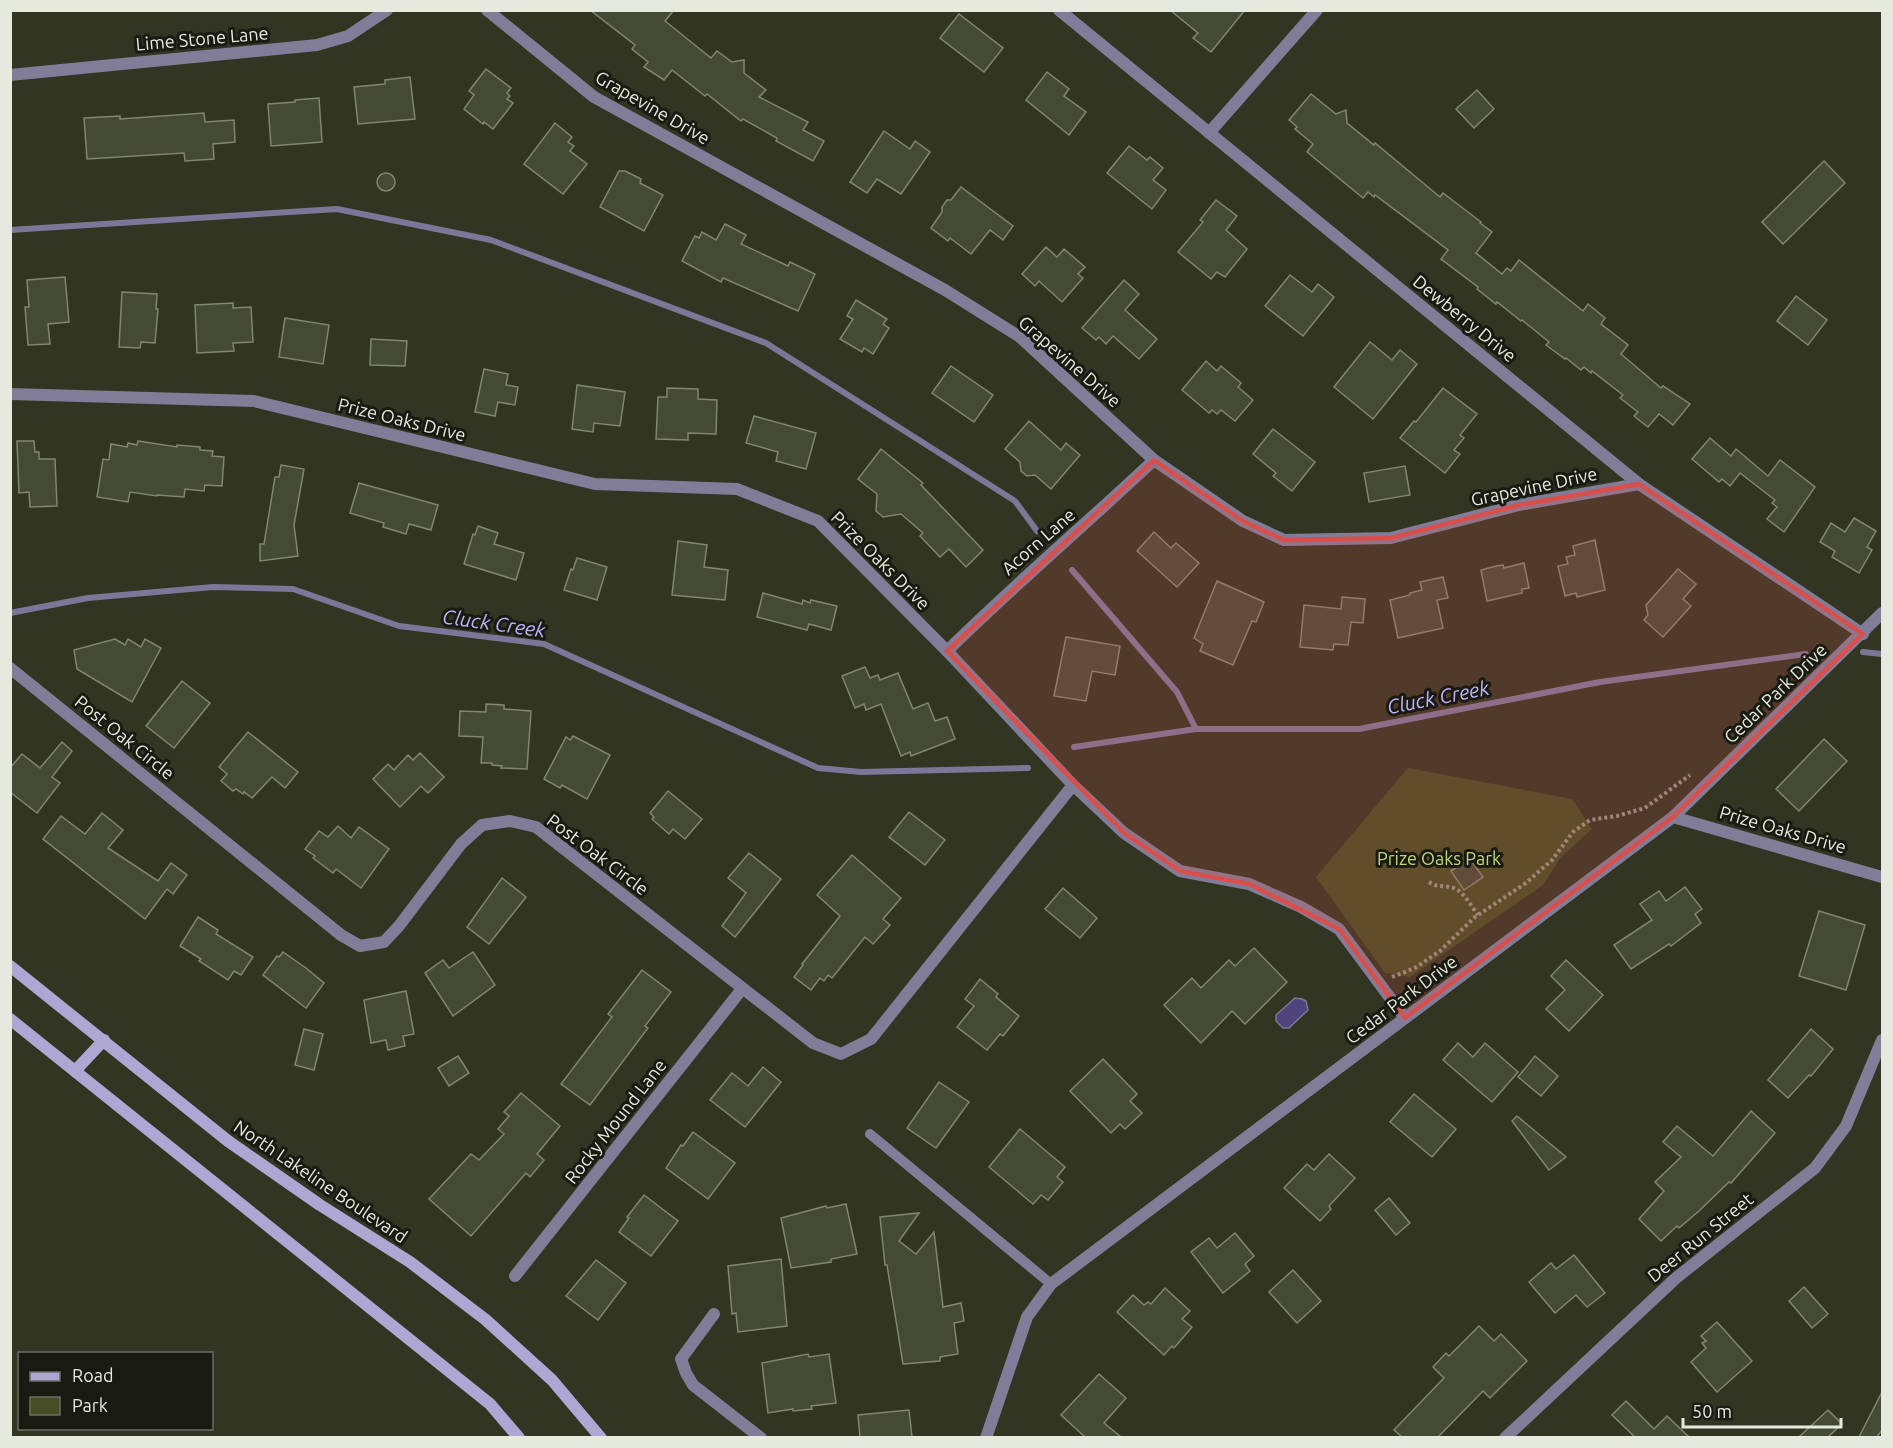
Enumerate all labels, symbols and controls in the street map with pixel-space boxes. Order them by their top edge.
street label: Lime Stone Lane [135,22,269,54]
street label: Grapevine Drive [592,66,714,148]
street label: Dewberry Drive [1410,270,1520,366]
street label: Grapevine Drive [1015,311,1125,411]
street label: Prize Oaks Drive [336,393,468,445]
street label: Grapevine Drive [1469,463,1599,509]
street label: Acorn Lane [997,504,1079,578]
street label: Prize Oaks Drive [828,507,934,613]
water label: Cluck Creek [441,604,548,642]
street label: Cedar Park Drive [1720,639,1830,747]
water label: Cluck Creek [1385,676,1492,718]
street label: Post Oak Circle [71,691,179,783]
street label: Prize Oaks Drive [1717,801,1849,857]
street label: Post Oak Circle [543,809,653,899]
park label: Prize Oaks Park [1377,848,1501,868]
street label: Cedar Park Drive [1341,951,1461,1047]
street label: Rocky Mound Lane [560,1055,670,1187]
street label: North Lakeline Boulevard [231,1116,411,1246]
street label: Deer Run Street [1643,1188,1757,1286]
legend [18,1352,213,1430]
text: Road [72,1365,114,1385]
scale bar [1683,1391,1840,1429]
text: Park [72,1395,108,1415]
text: 50 m [1692,1401,1732,1421]

